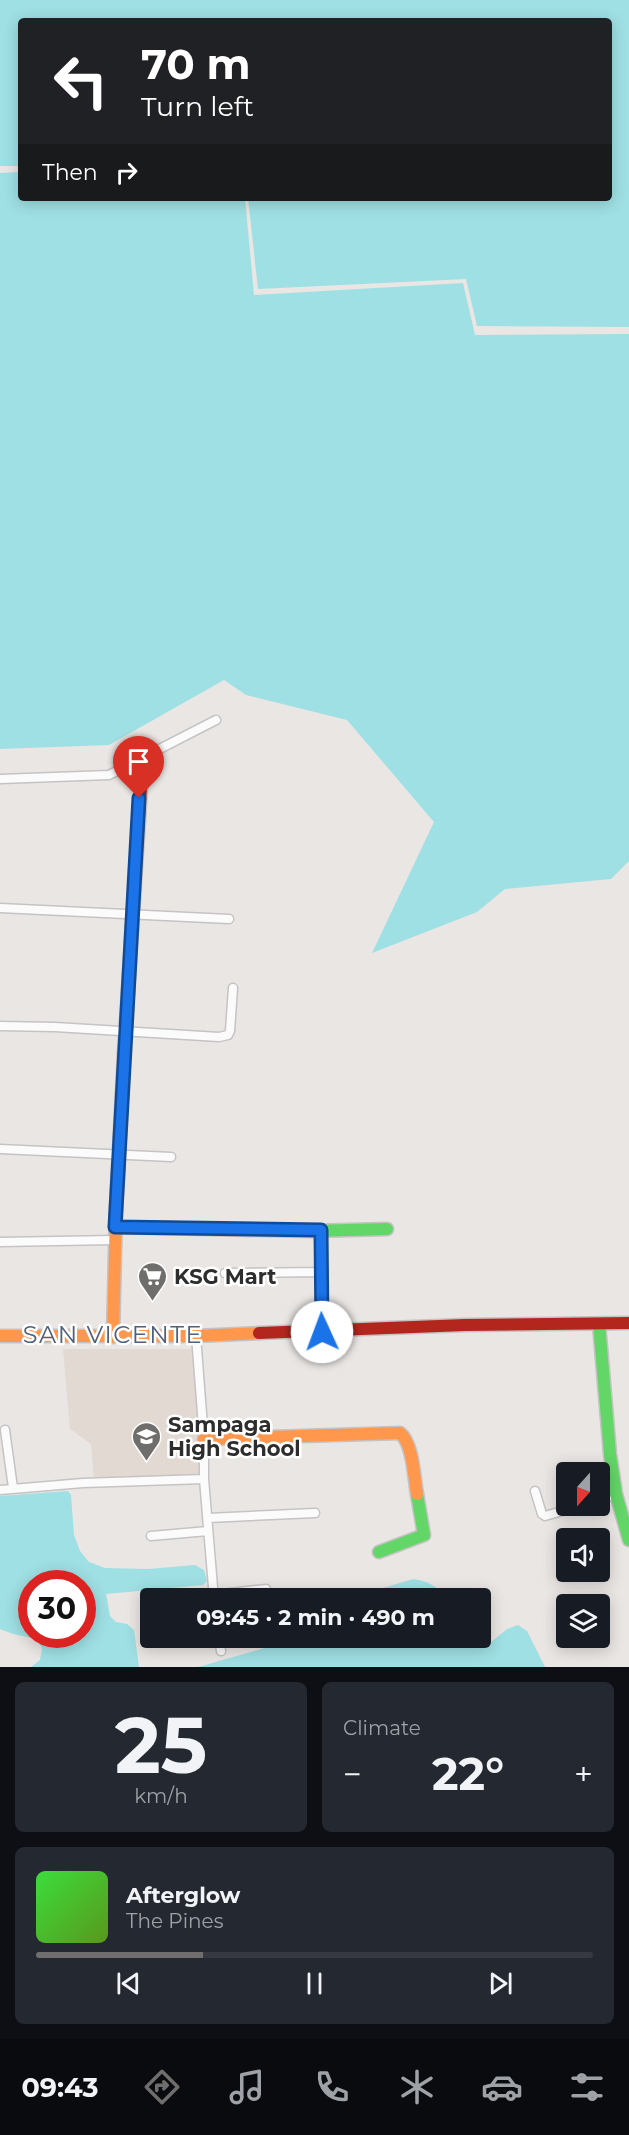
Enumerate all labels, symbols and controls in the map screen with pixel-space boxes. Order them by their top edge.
text: 70 m [141,38,251,90]
icon: left [42,42,120,120]
text: Turn left [141,90,254,123]
icon: right [110,156,143,189]
text: Then [42,159,98,186]
pin [113,736,164,798]
icon: arrive [122,745,155,778]
supermarket icon: KSG Mart [137,1260,169,1302]
place label: KSG Mart [174,1264,276,1289]
position arrow [290,1300,354,1364]
district label: SAN VICENTE [23,1320,203,1349]
place label: Sampaga High School [168,1412,301,1461]
school or university icon: Sampaga High School [131,1420,163,1462]
north arrow [556,1462,610,1516]
map controls [556,1462,610,1648]
button: sound [556,1528,610,1582]
speed limit sign: 30 [18,1570,96,1648]
button: layers [556,1594,610,1648]
text: 09:45 · 2 min · 490 m [196,1604,435,1631]
text: 25 [115,1697,207,1793]
text: Climate [343,1716,421,1740]
text: 22° [432,1746,504,1801]
text: − [343,1754,362,1794]
text: + [574,1754,593,1794]
text: km/h [134,1784,188,1808]
text: Afterglow [126,1882,240,1909]
text: The Pines [126,1909,223,1933]
icon: previous [112,1967,145,2000]
icon: pause [298,1967,331,2000]
icon: next [484,1967,517,2000]
icon: directions [141,2066,183,2108]
icon: music [226,2066,268,2108]
icon: phone [311,2066,353,2108]
icon: climate [396,2066,438,2108]
icon: car [481,2066,523,2108]
icon: filters [566,2066,608,2108]
text: 09:43 [21,2071,98,2104]

